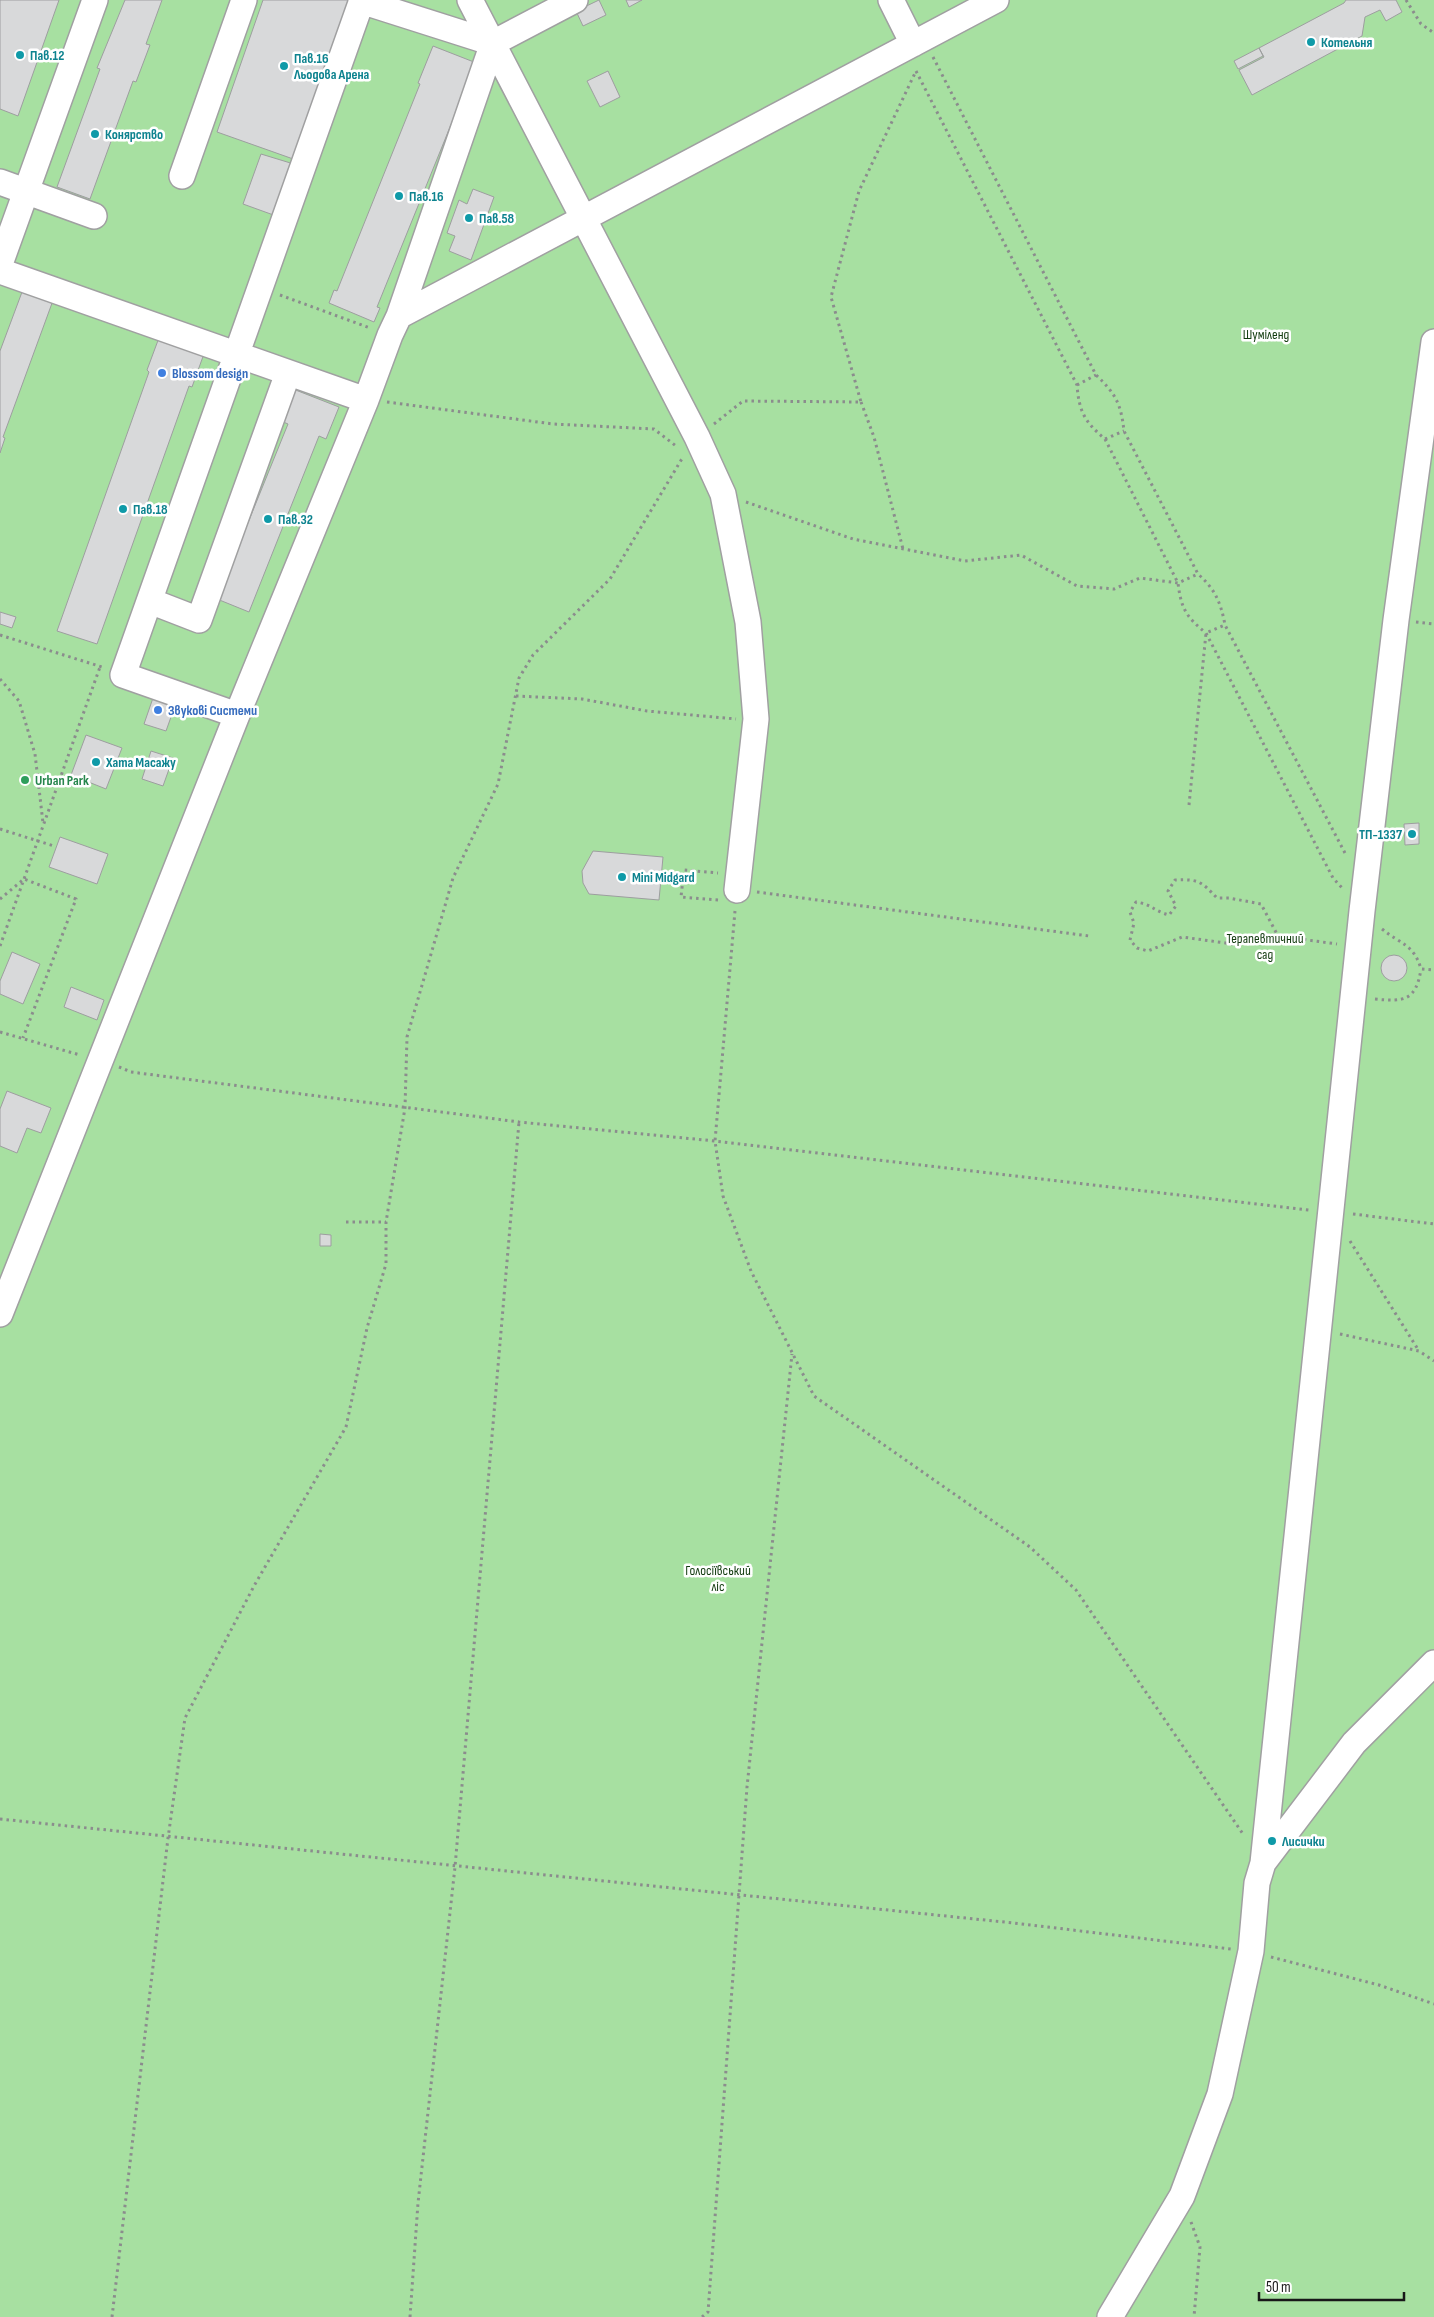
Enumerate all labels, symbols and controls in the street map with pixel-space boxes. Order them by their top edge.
place label: Котельня [1321,34,1372,51]
marker: Котельня [1305,36,1317,48]
place label: Пав.12 [30,47,64,64]
marker: Пав.12 [14,49,26,61]
place label: Пав.16 Льодова Арена [293,50,370,83]
marker: Пав.16 Льодова Арена [278,60,290,72]
place label: Конярство [105,126,163,143]
marker: Конярство [89,128,101,140]
place label: Пав.16 [409,188,444,205]
marker: Пав.16 [393,190,405,202]
place label: Пав.58 [479,210,515,227]
marker: Пав.58 [463,212,475,224]
park label: Шуміленд [1243,326,1289,343]
place label: Blossom design [172,365,248,382]
marker: Blossom design [156,367,168,379]
place label: Пав.18 [133,501,168,518]
marker: Пав.18 [117,503,129,515]
place label: Пав.32 [278,511,313,528]
marker: Пав.32 [262,513,274,525]
place label: Звукові Системи [168,702,257,719]
marker: Звукові Системи [152,704,164,716]
place label: Хата Масажу [105,754,176,771]
marker: Хата Масажу [90,756,102,768]
place label: Urban Park [35,772,89,789]
marker: Urban Park [19,774,31,786]
place label: ТП-1337 [1359,826,1403,843]
marker: ТП-1337 [1406,828,1418,840]
place label: Mini Midgard [632,869,695,886]
marker: Mini Midgard [616,871,628,883]
park label: Терапевтичний сад [1226,930,1304,963]
park label: Голосіївський ліс [685,1562,751,1595]
place label: Лисички [1281,1833,1325,1850]
marker: Лисички [1266,1835,1278,1847]
scale bar [1259,2270,1404,2302]
text: 50 m [1266,2278,1291,2297]

